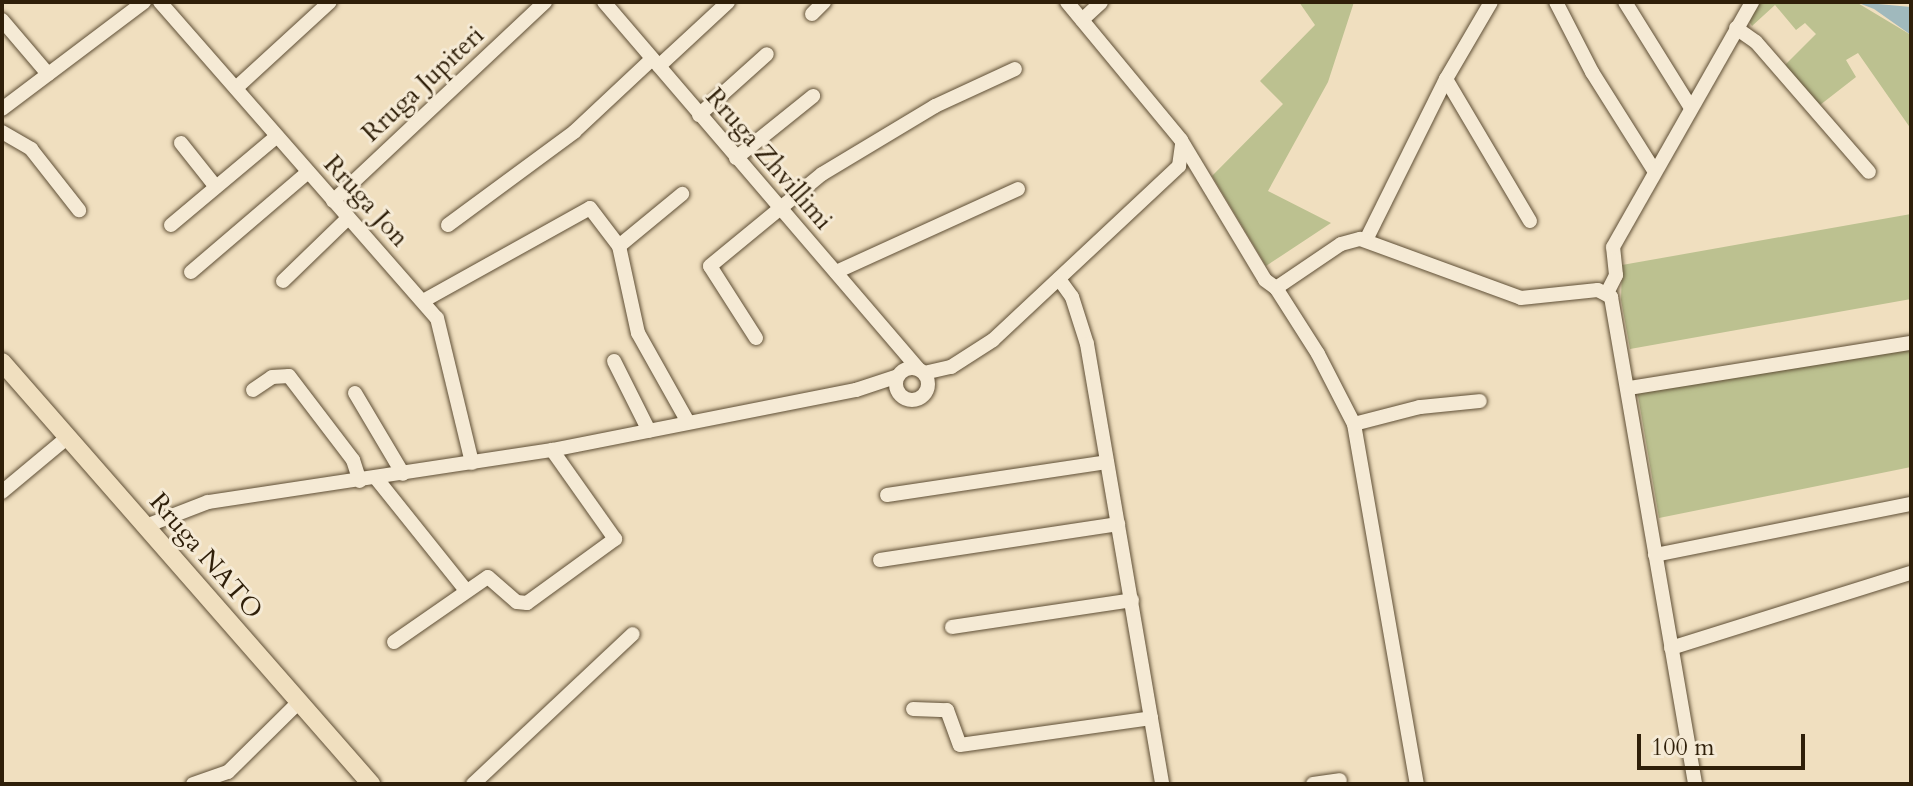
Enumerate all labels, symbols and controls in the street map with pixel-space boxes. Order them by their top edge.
street label: Rruga Jupiteri [355,20,491,148]
street label: Rruga Zhvillimi [699,82,839,236]
street label: Rruga Jon [317,149,415,253]
street label: Rruga NATO [143,487,269,625]
scale bar [1641,718,1809,768]
text: 100 m [1651,731,1715,764]

